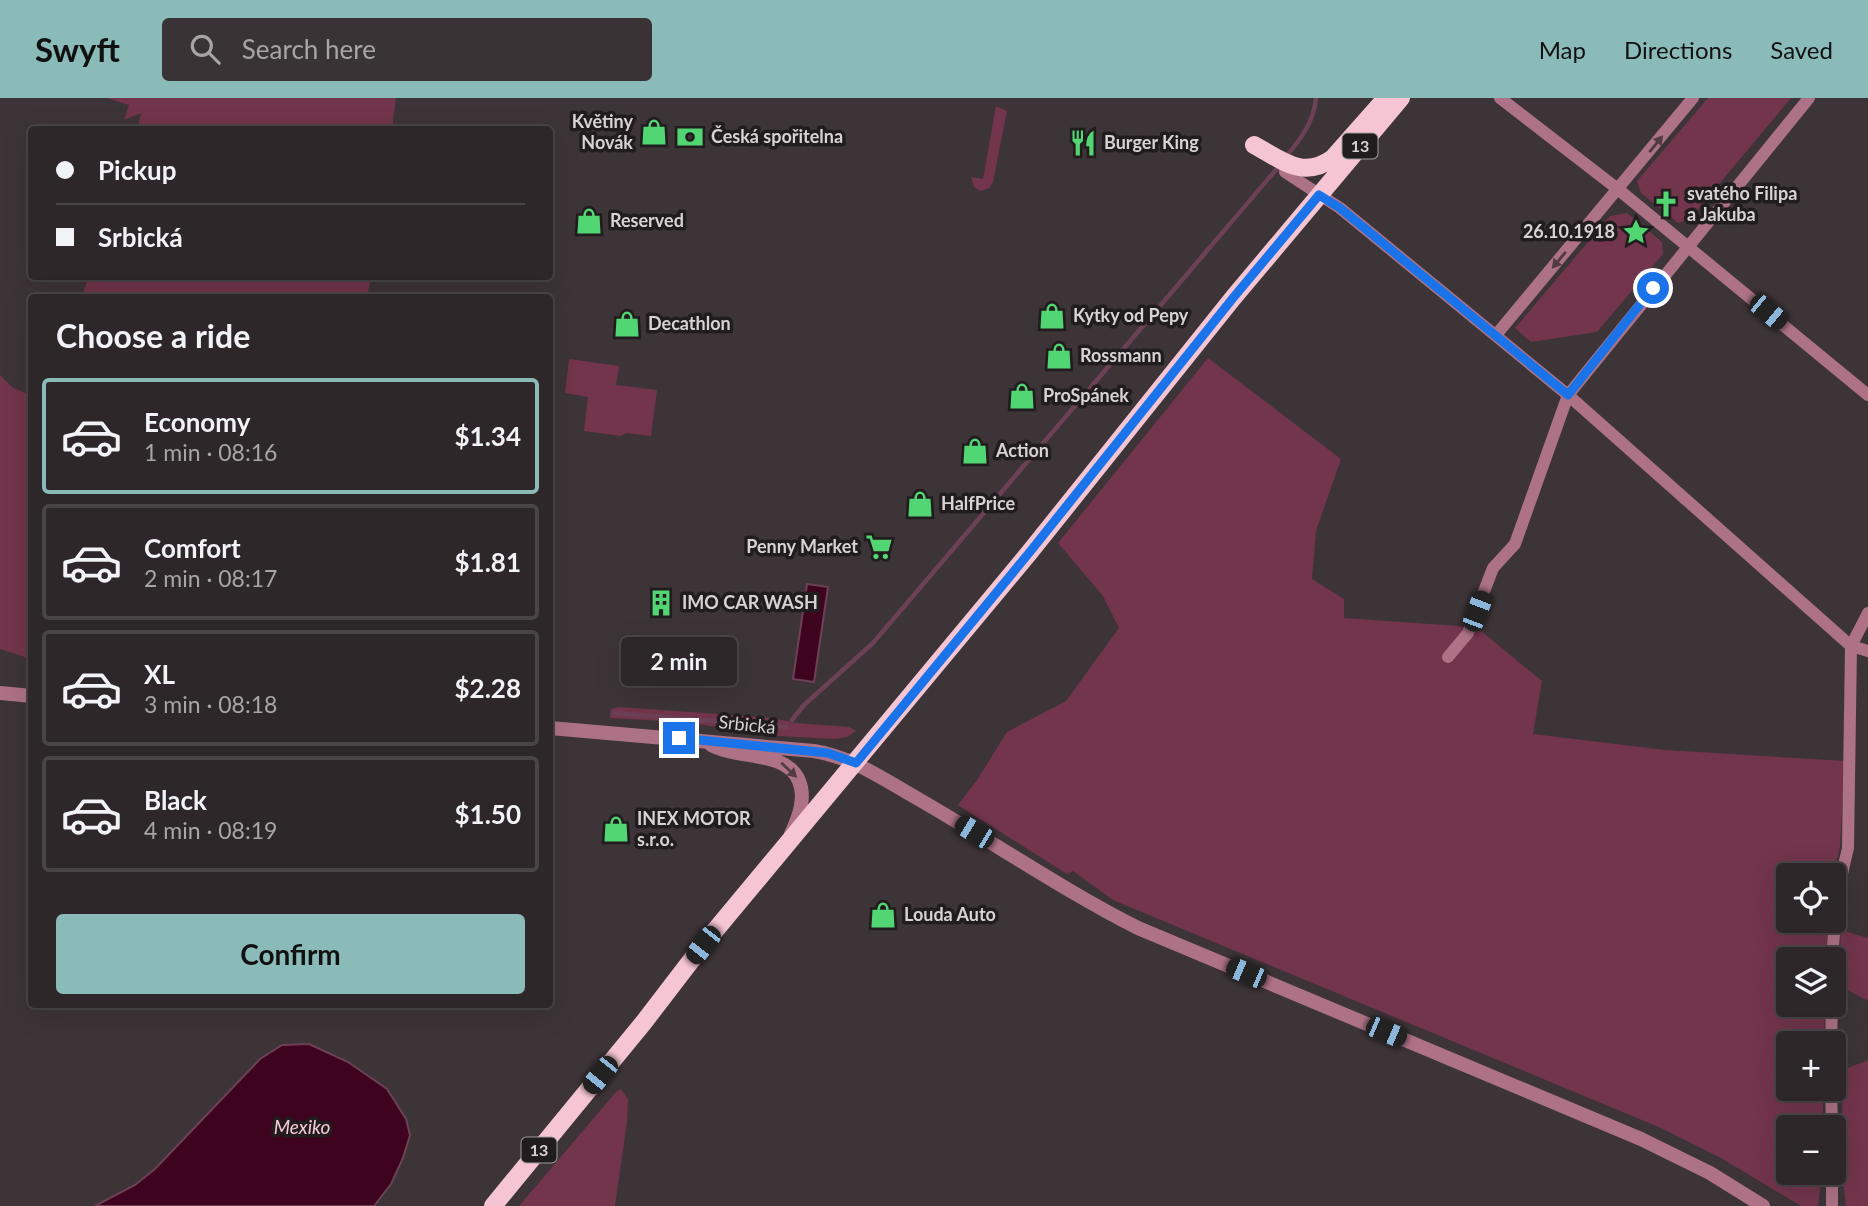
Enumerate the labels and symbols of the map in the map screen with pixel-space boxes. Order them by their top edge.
place label: Květiny Novák [572,110,633,153]
shop icon: Květiny Novák [639,117,669,147]
bank icon: Česká spořitelna [675,122,705,152]
place label: Česká spořitelna [711,125,843,147]
restaurant icon: Burger King [1068,128,1098,158]
place label: Burger King [1104,131,1199,153]
road number: 13 [1342,134,1378,158]
one-way arrow [1648,135,1663,152]
place label: svatého Filipa a Jakuba [1687,182,1797,225]
church icon: svatého Filipa a Jakuba [1651,189,1681,219]
shop icon: Reserved [574,206,604,236]
place label: Reserved [610,209,684,231]
place icon: 26.10.1918 [1621,217,1651,247]
place label: 26.10.1918 [1523,220,1615,242]
one-way arrow [1552,252,1567,269]
route start [1637,272,1669,304]
car [1746,290,1791,334]
shop icon: Kytky od Pepy [1037,301,1067,331]
place label: Kytky od Pepy [1073,304,1189,326]
shop icon: Decathlon [612,309,642,339]
place label: Decathlon [648,312,731,334]
shop icon: Rossmann [1044,341,1074,371]
place label: Rossmann [1080,344,1162,366]
shop icon: ProSpánek [1007,381,1037,411]
place label: ProSpánek [1043,384,1129,406]
shop icon: Action [960,436,990,466]
place label: Action [995,439,1049,461]
shop icon: HalfPrice [905,489,935,519]
place label: HalfPrice [941,492,1015,514]
supermarket icon: Penny Market [864,532,894,562]
place label: Penny Market [746,535,858,557]
building icon: IMO CAR WASH [646,588,676,618]
car [1460,588,1495,634]
place label: IMO CAR WASH [682,591,818,613]
callout: 2 min [621,636,737,686]
street label: Srbická [718,710,777,738]
route end [663,722,695,754]
one-way arrow [781,762,798,778]
place label: INEX MOTOR s.r.o. [637,807,751,850]
car [951,812,998,852]
shop icon: INEX MOTOR s.r.o. [601,814,631,844]
shop icon: Louda Auto [868,900,898,930]
place label: Louda Auto [904,903,996,925]
car [682,922,725,968]
car [1223,955,1270,991]
car [1363,1014,1410,1050]
car [579,1052,622,1098]
water label: Mexiko [274,1115,330,1138]
road number: 13 [522,1138,556,1162]

